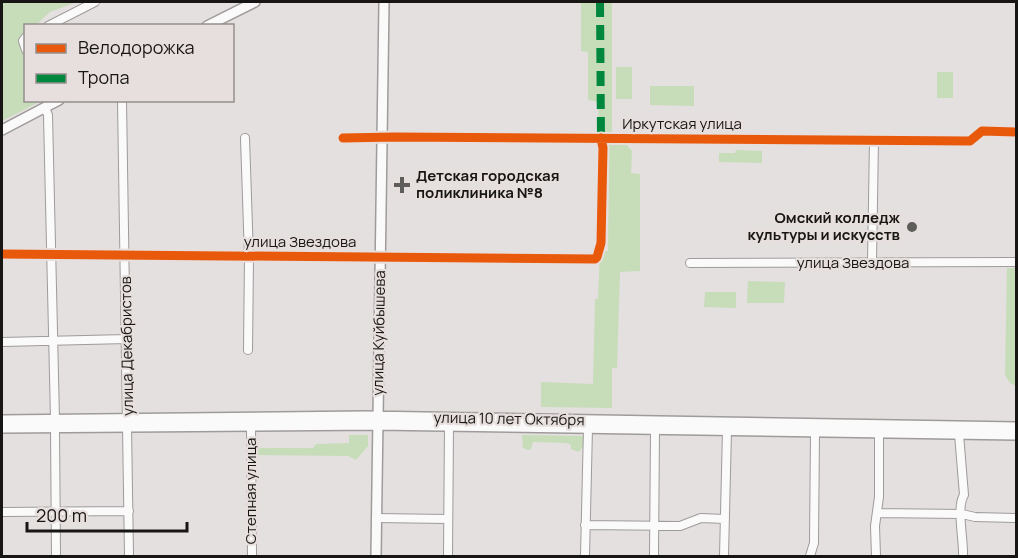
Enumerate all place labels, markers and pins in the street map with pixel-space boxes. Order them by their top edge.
place label: Детская городская поликлиника №8 [416,165,559,203]
marker: Детская городская поликлиника №8 [393,176,411,194]
place label: Омский колледж культуры и искусств [747,207,901,245]
marker: Омский колледж культуры и искусств [905,220,919,234]

